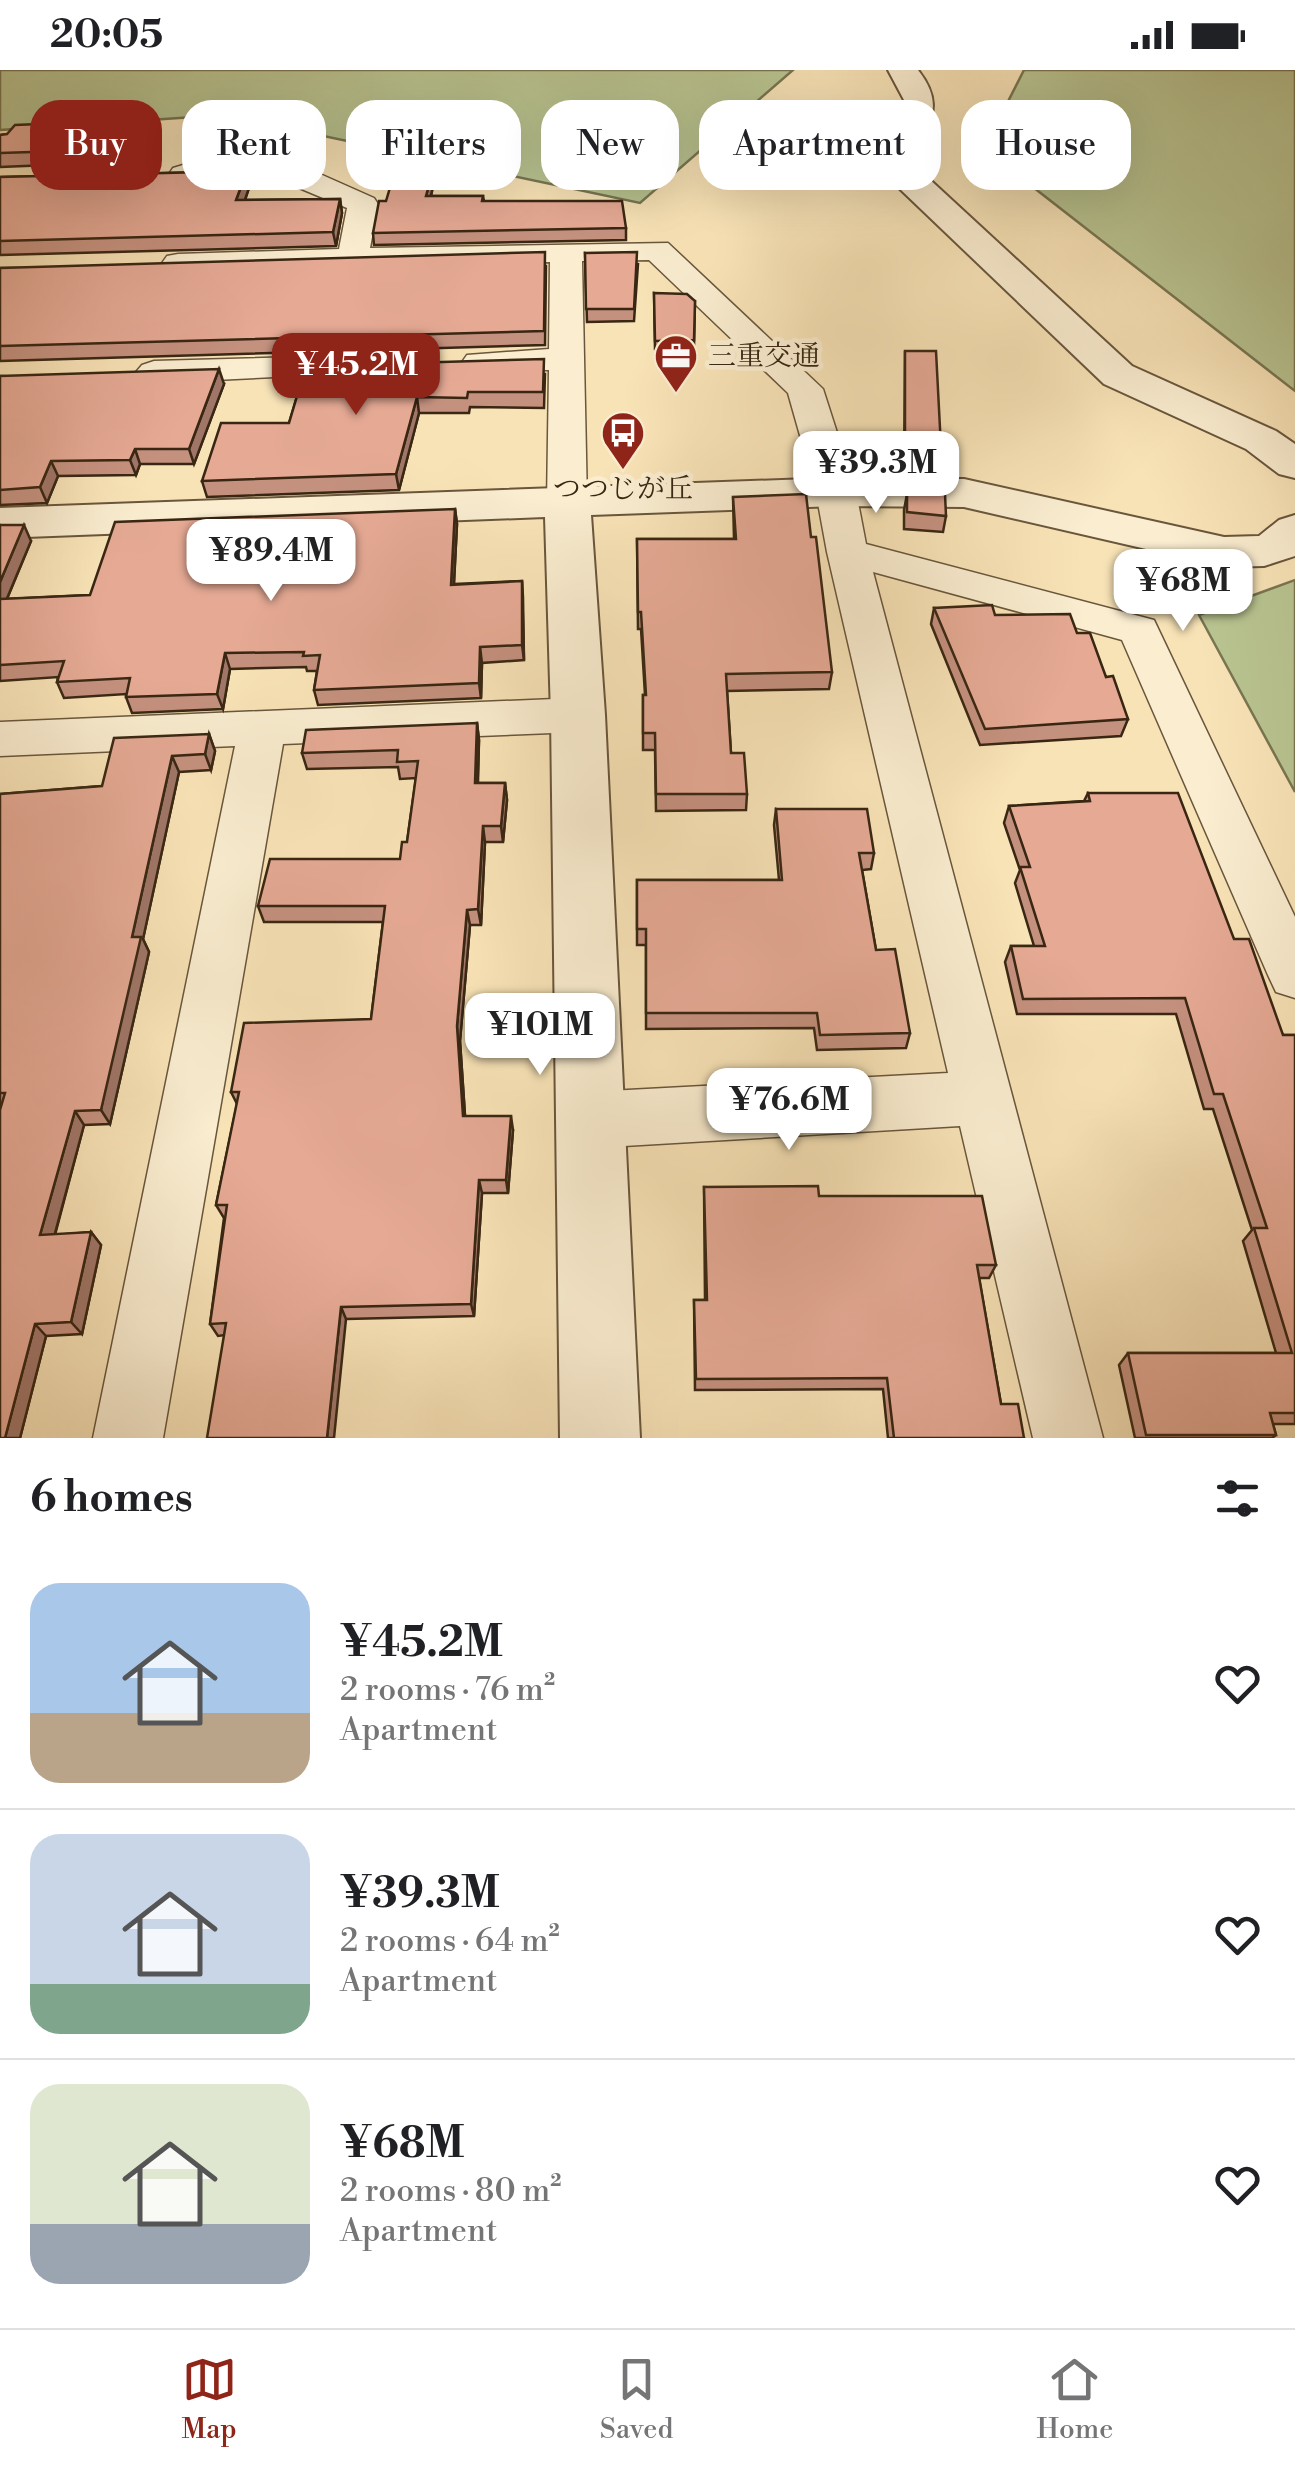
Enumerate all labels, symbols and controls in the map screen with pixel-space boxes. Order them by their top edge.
text: 20:05 [50,12,163,59]
chip: Buy [30,100,162,190]
chip: Rent [182,100,326,190]
chip: Filters [346,100,521,190]
chip: New [541,100,679,190]
chip: Apartment [699,100,941,190]
chip: House [961,100,1131,190]
pin: ¥45.2M [275,333,437,418]
office icon: 三重交通 [653,333,699,394]
place label: 三重交通 [708,339,820,374]
text: ¥45.2M [294,345,418,385]
bus stop icon: つつじが丘 [600,410,646,471]
pin: ¥39.3M [795,431,957,516]
text: ¥39.3M [815,443,937,483]
place label: つつじが丘 [553,472,693,507]
pin: ¥89.4M [190,519,352,604]
text: ¥89.4M [209,531,333,571]
pin: ¥68M [1124,549,1242,634]
text: ¥68M [1136,561,1230,601]
pin: ¥101M [470,993,610,1078]
text: ¥101M [487,1005,593,1045]
pin: ¥76.6M [708,1068,870,1153]
text: ¥76.6M [729,1080,849,1120]
icon: filters [1210,1471,1265,1526]
text: 6 homes [30,1472,193,1525]
text: ¥45.2M [340,1617,503,1670]
icon: home [110,1623,230,1743]
icon: heart [1210,1656,1265,1711]
text: 2 rooms · 76 m² [340,1670,555,1710]
text: Apartment [340,1710,497,1750]
text: ¥39.3M [340,1868,500,1921]
icon: home [110,1874,230,1994]
icon: heart [1210,1907,1265,1962]
text: 2 rooms · 64 m² [340,1921,560,1961]
text: Apartment [340,1961,497,2001]
text: ¥68M [340,2118,464,2171]
icon: home [110,2124,230,2244]
icon: heart [1210,2157,1265,2212]
text: 2 rooms · 80 m² [340,2171,561,2211]
text: Apartment [340,2211,497,2251]
tab: Map [182,2352,237,2447]
tab: Saved [600,2352,673,2447]
tab: Home [1037,2352,1113,2447]

